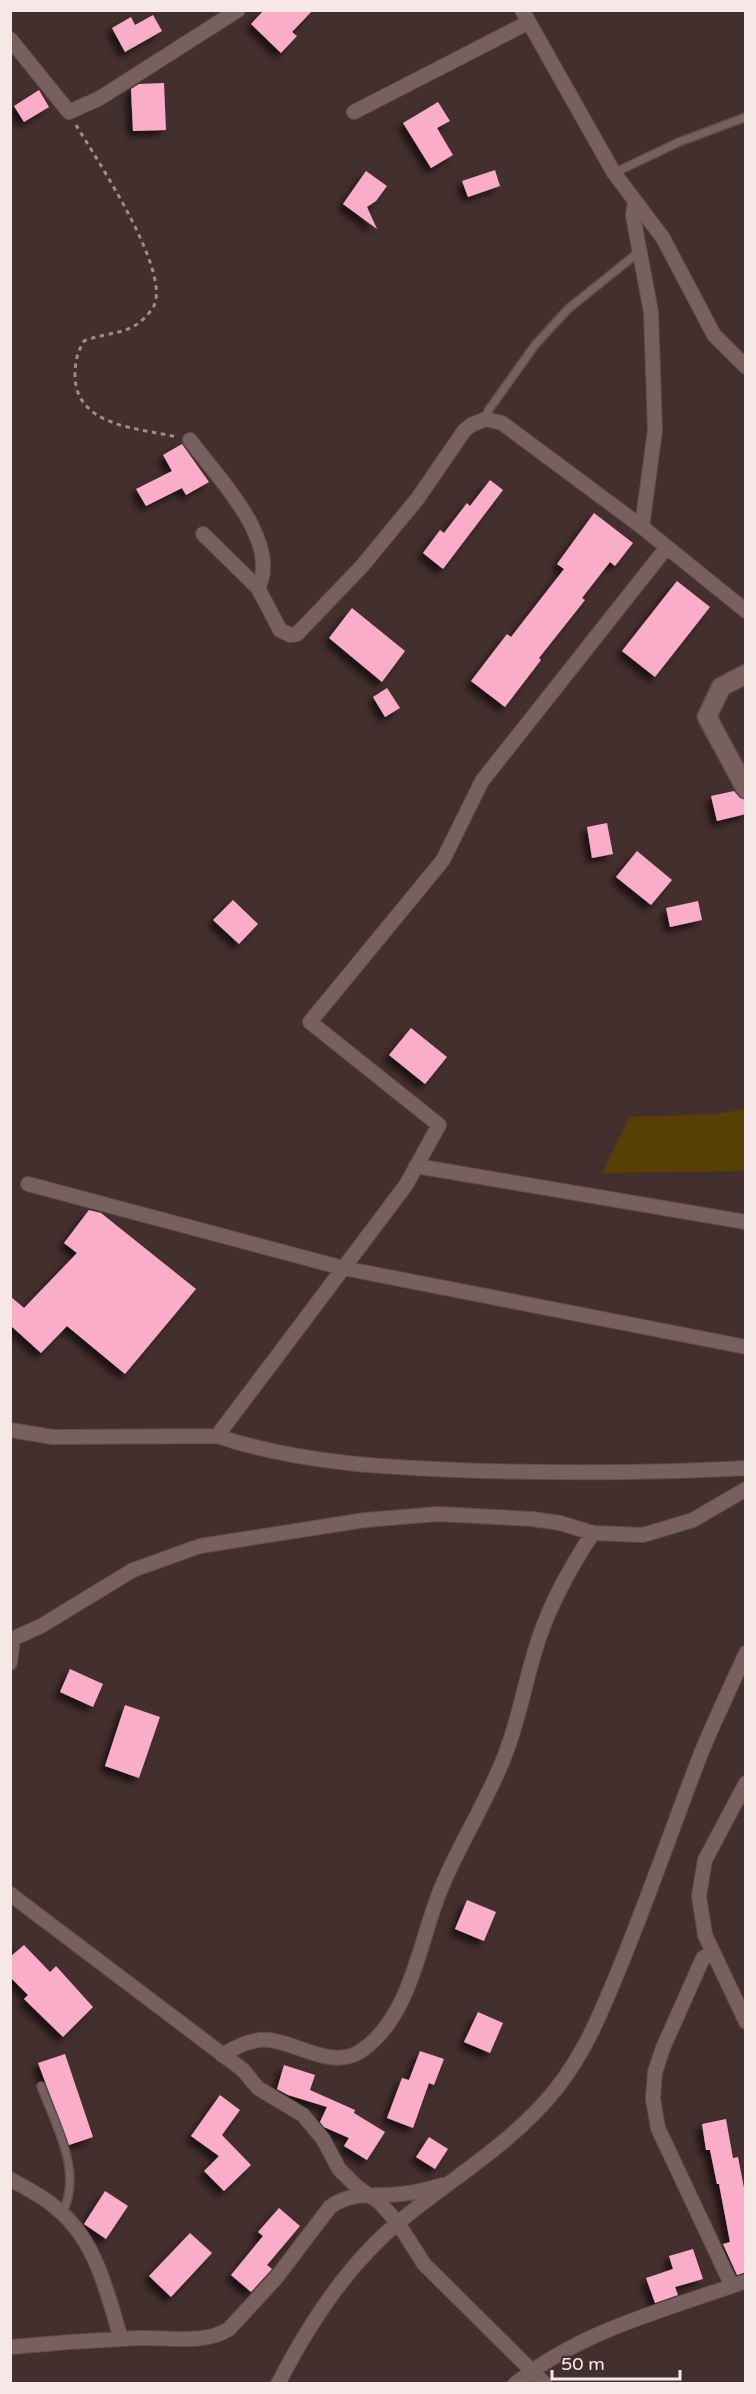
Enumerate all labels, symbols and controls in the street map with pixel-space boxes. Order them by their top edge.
scale bar [552,2343,680,2381]
text: 50 m [561,2353,605,2375]

